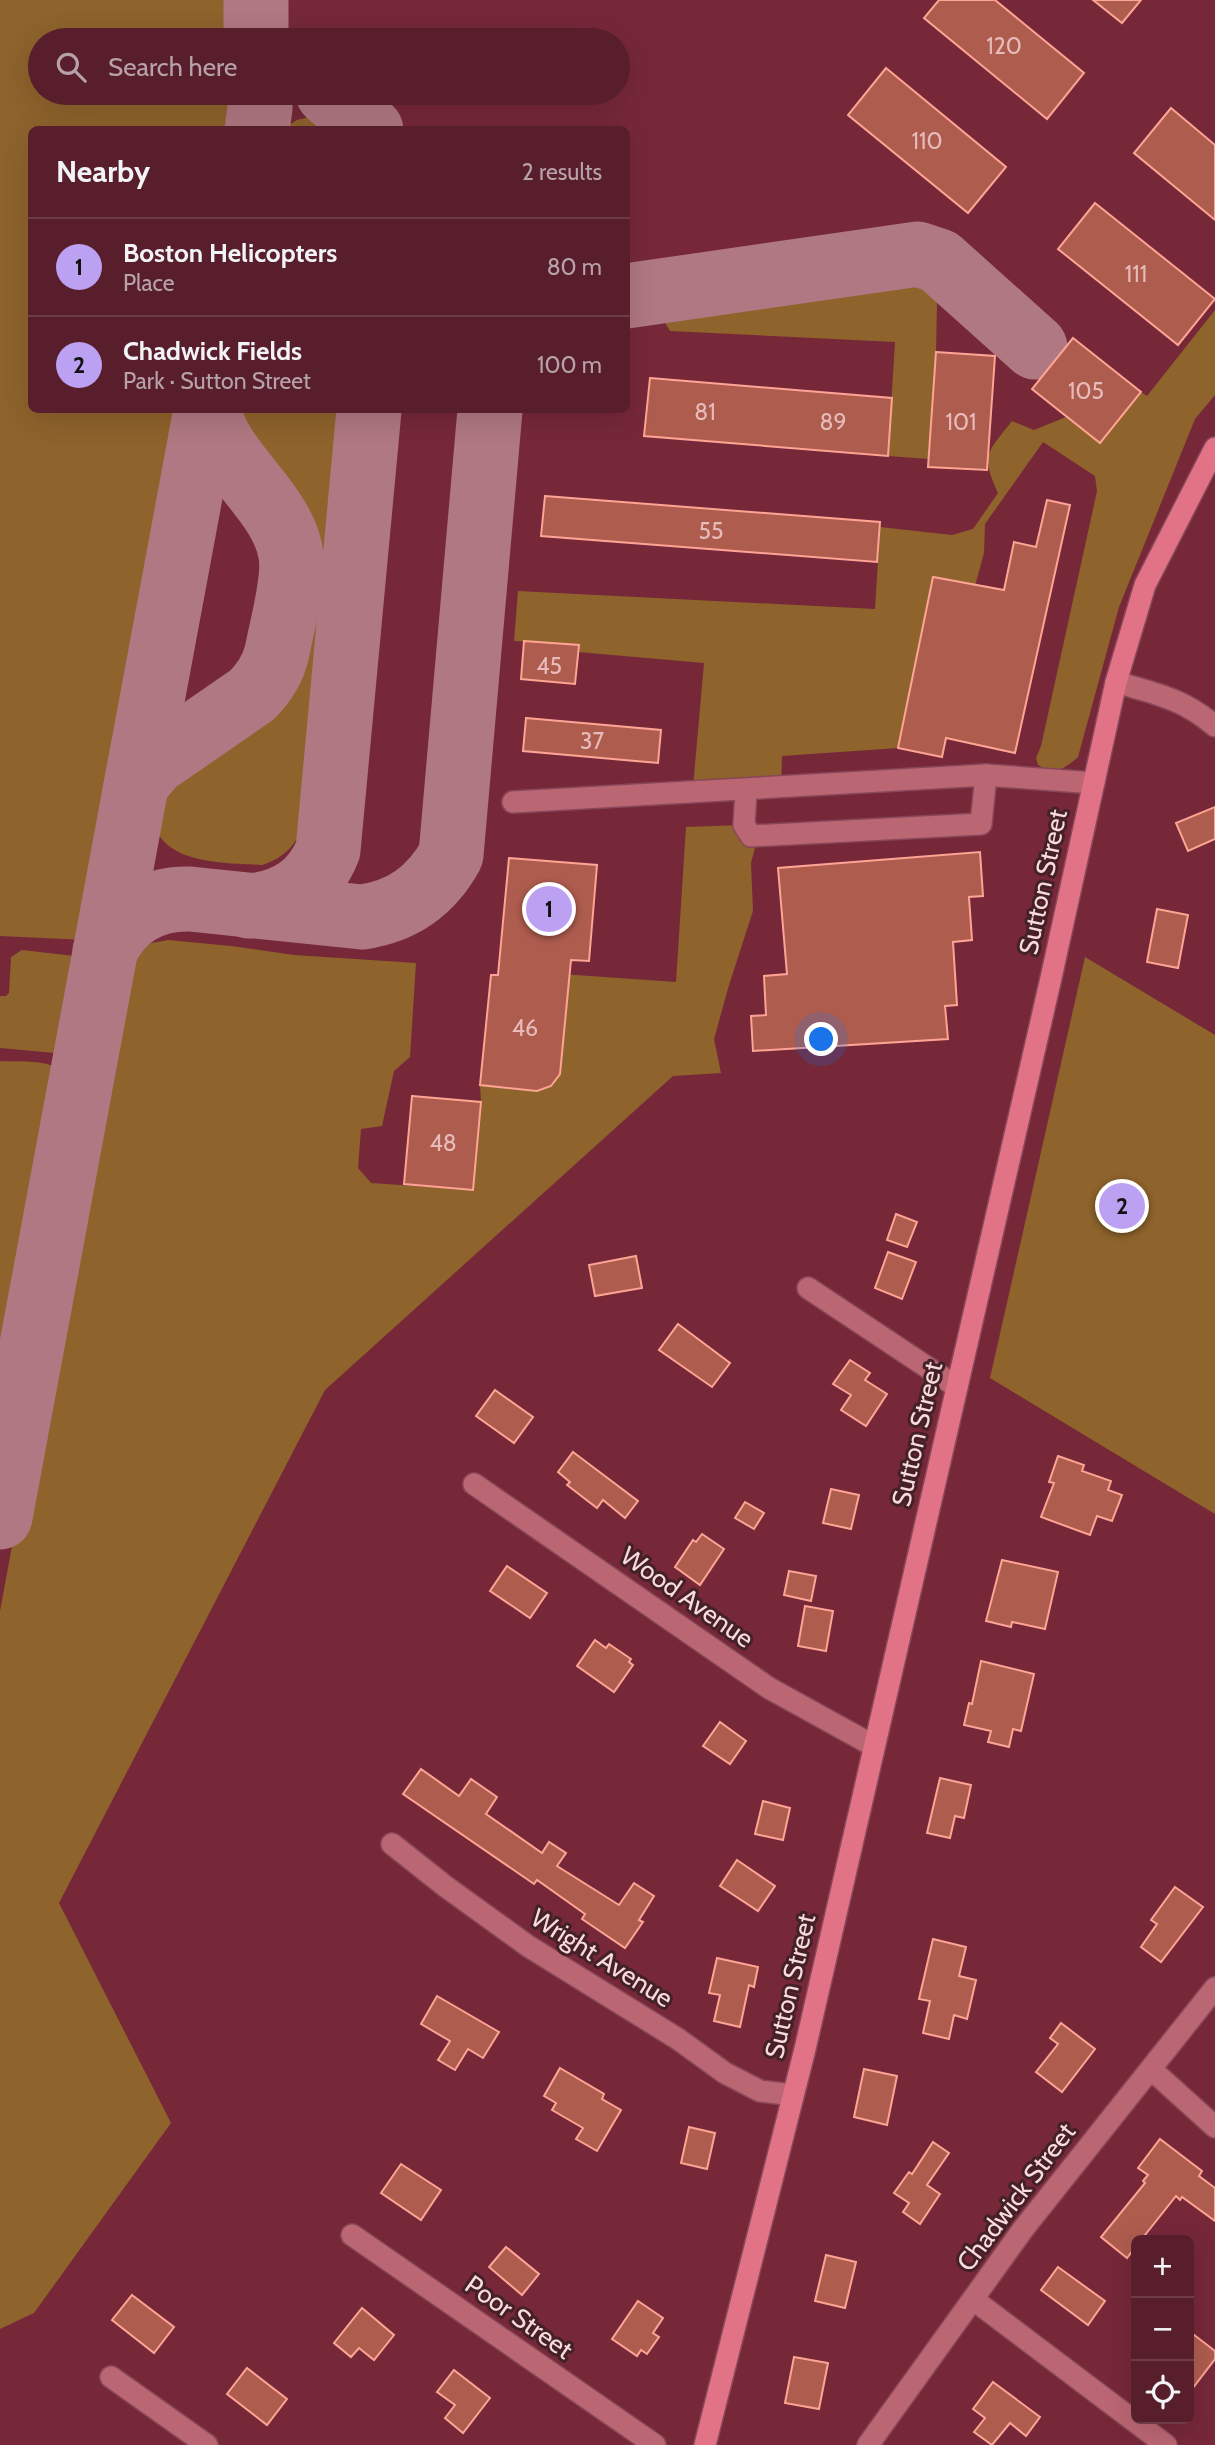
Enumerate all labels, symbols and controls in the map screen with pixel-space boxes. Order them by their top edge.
search box [28,28,630,105]
house number: 120 [986,32,1022,60]
icon: search [52,48,90,86]
text: Search here [108,51,237,83]
house number: 110 [911,127,943,155]
text: Nearby [56,153,150,190]
text: 2 results [522,158,602,186]
text: Boston Helicopters [123,237,337,269]
text: 1 [75,253,83,281]
text: 80 m [547,253,602,281]
house number: 111 [1125,260,1147,288]
text: Place [123,269,175,297]
text: Chadwick Fields [123,335,302,367]
text: 2 [73,351,85,379]
text: 100 m [537,351,602,379]
text: Park · Sutton Street [123,367,311,395]
house number: 105 [1068,377,1104,405]
house number: 81 [694,398,716,426]
house number: 89 [819,408,847,436]
house number: 101 [945,408,977,436]
house number: 55 [699,517,723,545]
house number: 45 [536,652,562,680]
house number: 37 [580,727,604,755]
street label: Sutton Street [1012,806,1074,958]
pin: 1 [526,883,572,935]
house number: 46 [512,1014,538,1042]
your location [804,1022,838,1056]
house number: 48 [429,1129,457,1157]
pin: 2 [1099,1180,1145,1232]
street label: Sutton Street [885,1358,949,1509]
street label: Wood Avenue [614,1539,760,1655]
street label: Wright Avenue [525,1902,679,2014]
street label: Sutton Street [758,1910,822,2061]
street label: Chadwick Street [950,2116,1082,2278]
map controls [1131,2235,1194,2424]
button: + [1131,2235,1194,2298]
street label: Poor Street [459,2268,579,2366]
button: − [1131,2298,1194,2361]
button: locate [1131,2361,1194,2424]

